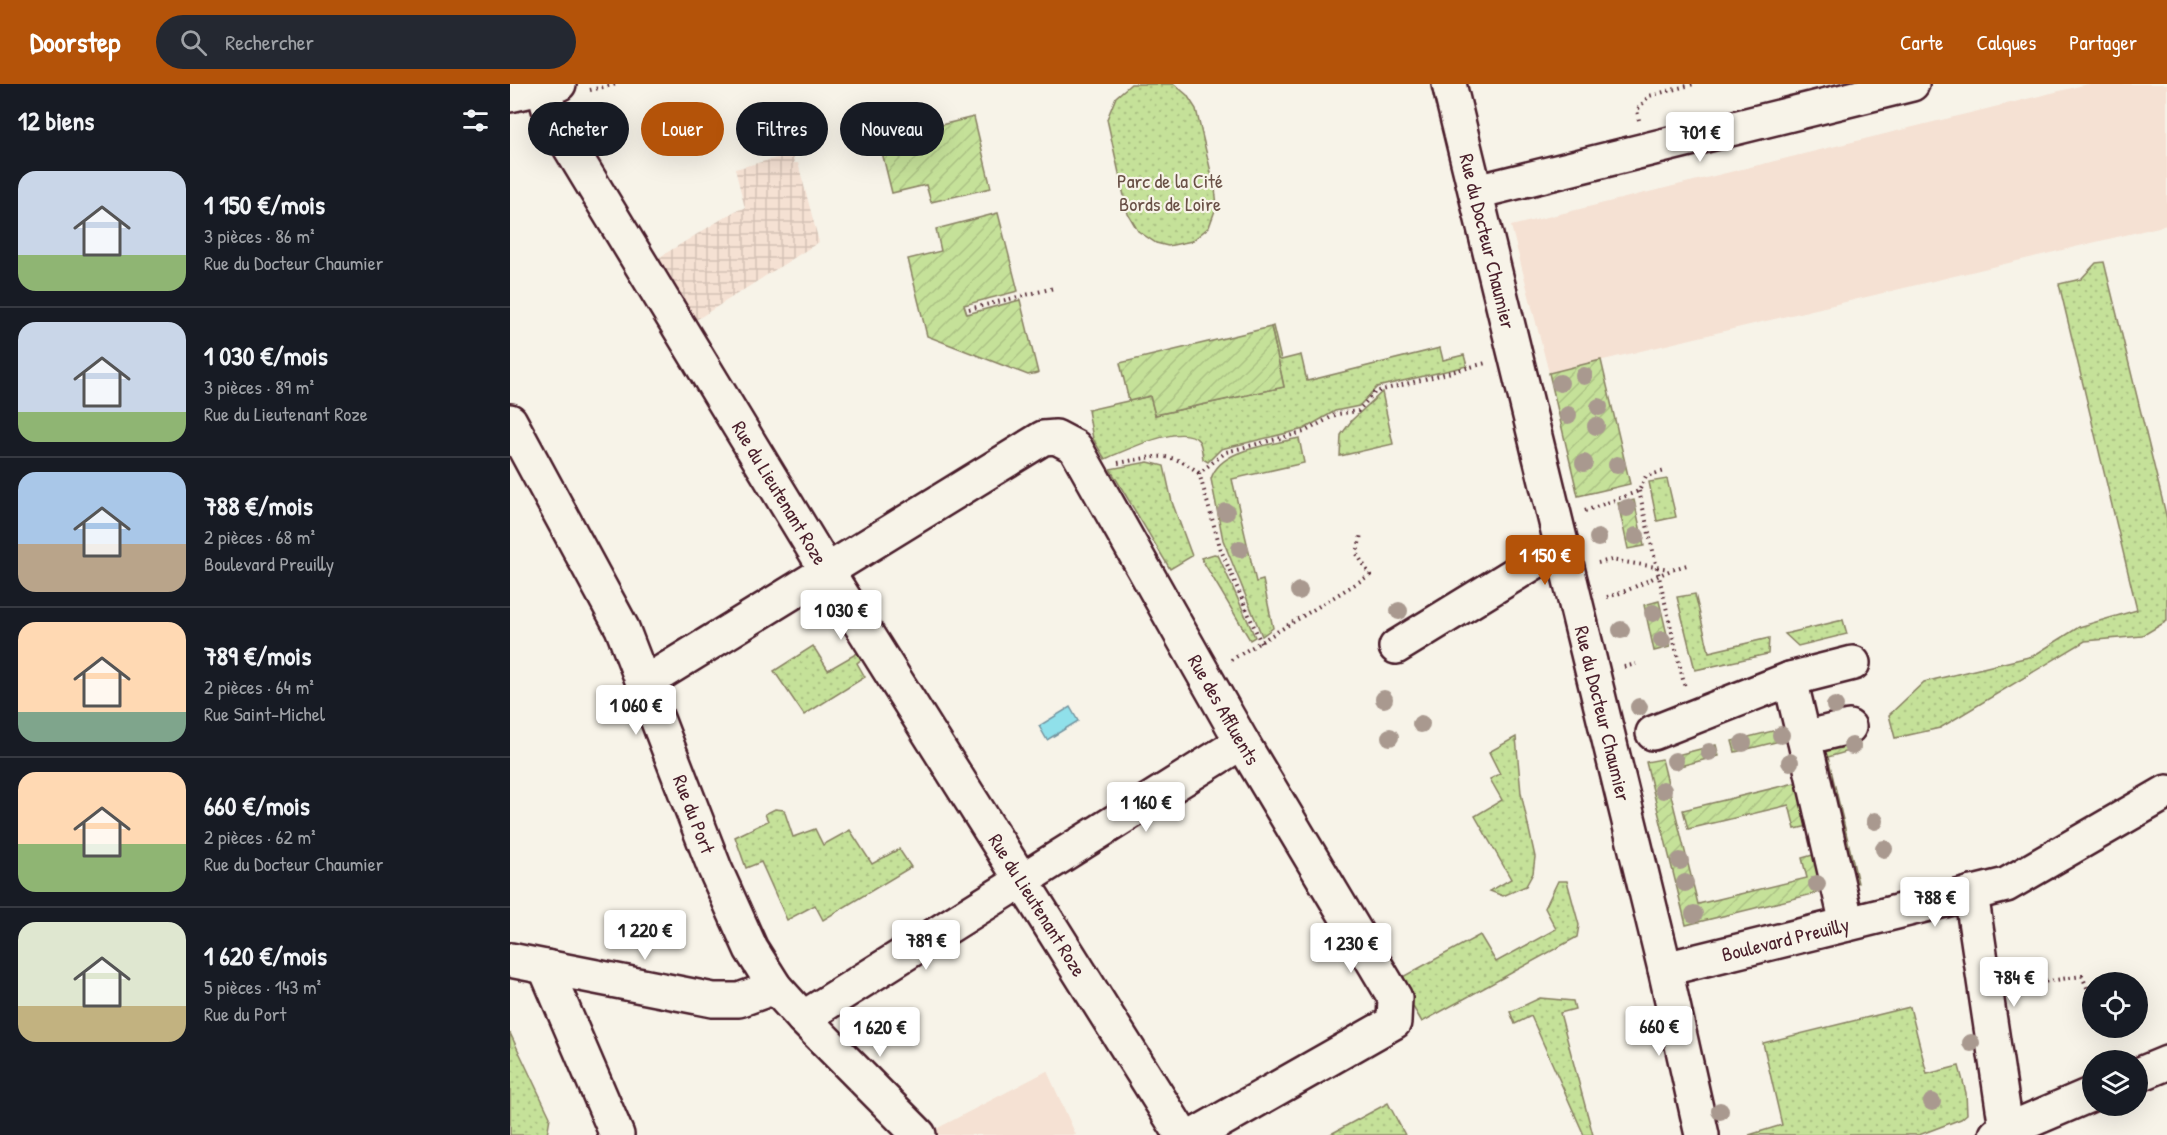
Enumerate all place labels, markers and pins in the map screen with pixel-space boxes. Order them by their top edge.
pin: 701 € [1658,112,1742,163]
pin: 1 150 € [1490,535,1600,586]
pin: 1 030 € [786,590,896,641]
pin: 1 060 € [581,685,691,736]
pin: 1 160 € [1091,782,1201,833]
pin: 788 € [1893,877,1977,928]
pin: 1 220 € [590,910,700,961]
pin: 789 € [884,920,968,971]
pin: 1 230 € [1296,923,1406,974]
pin: 784 € [1972,957,2056,1008]
pin: 660 € [1617,1006,1701,1057]
pin: 1 620 € [825,1007,935,1058]

